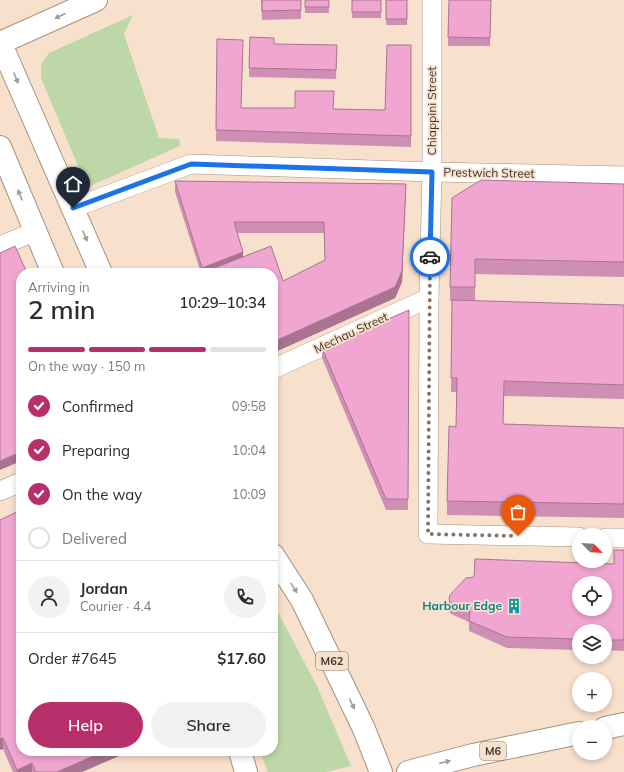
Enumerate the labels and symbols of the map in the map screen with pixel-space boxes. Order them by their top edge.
one-way arrow [55,13,66,19]
street label: Chiappini Street [424,67,439,155]
one-way arrow [13,73,19,85]
street label: Prestwich Street [443,164,535,181]
pin [56,167,90,208]
one-way arrow [17,189,24,201]
one-way arrow [82,230,88,241]
courier [410,237,450,277]
street label: Mechau Street [311,309,390,356]
pin [501,495,535,536]
north arrow [572,528,612,568]
one-way arrow [290,583,298,593]
building icon: Harbour Edge [505,597,523,615]
place label: Harbour Edge [422,598,502,613]
road number: M62 [316,652,348,670]
one-way arrow [349,698,355,710]
road number: M6 [480,742,506,760]
one-way arrow [439,759,452,765]

